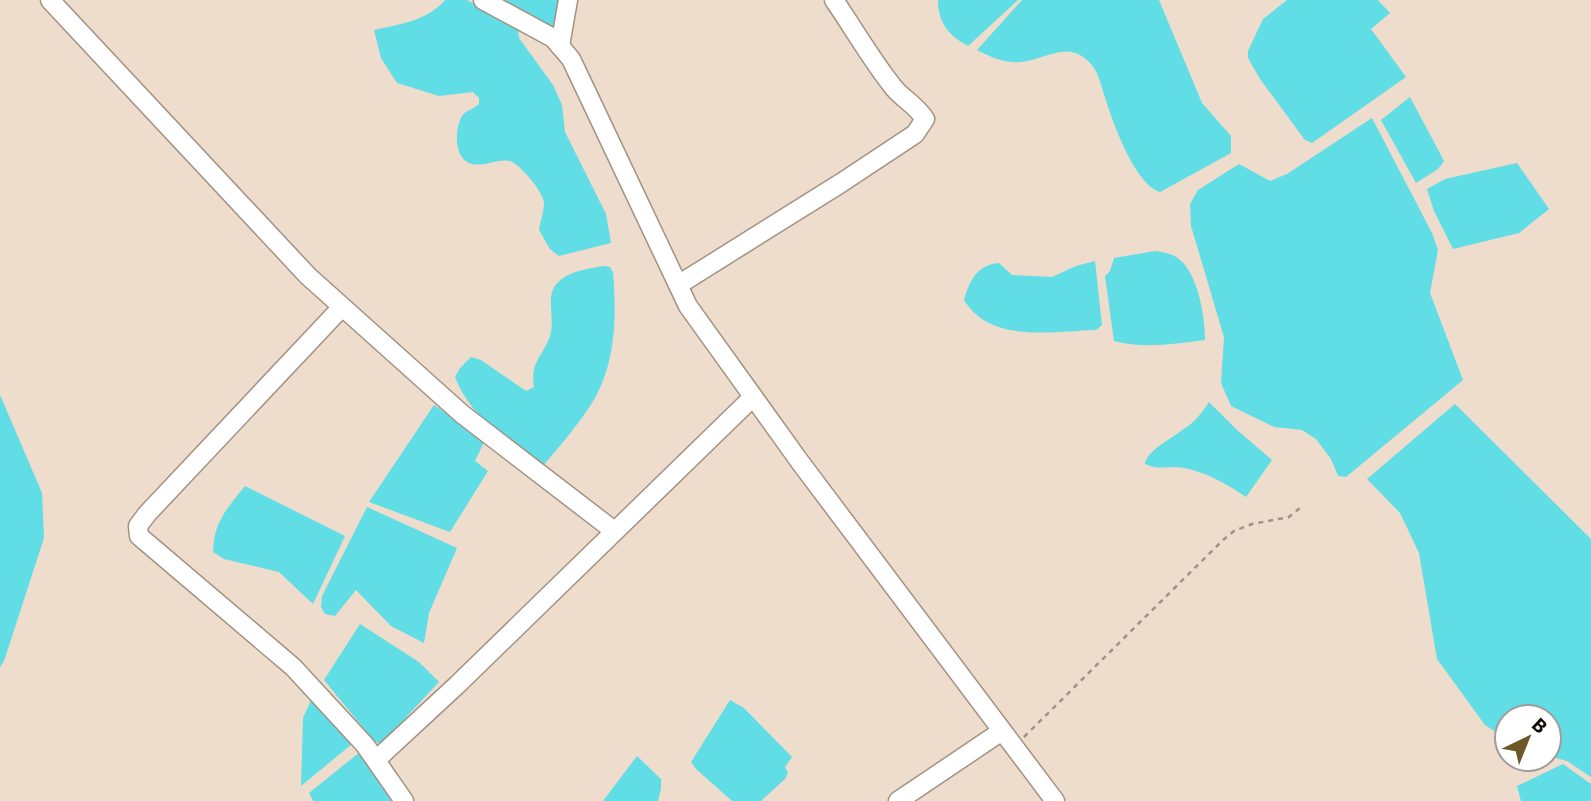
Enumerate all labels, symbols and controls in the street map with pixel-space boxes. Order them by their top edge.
north arrow [1493,703,1563,773]
text: B [1526,712,1553,739]

